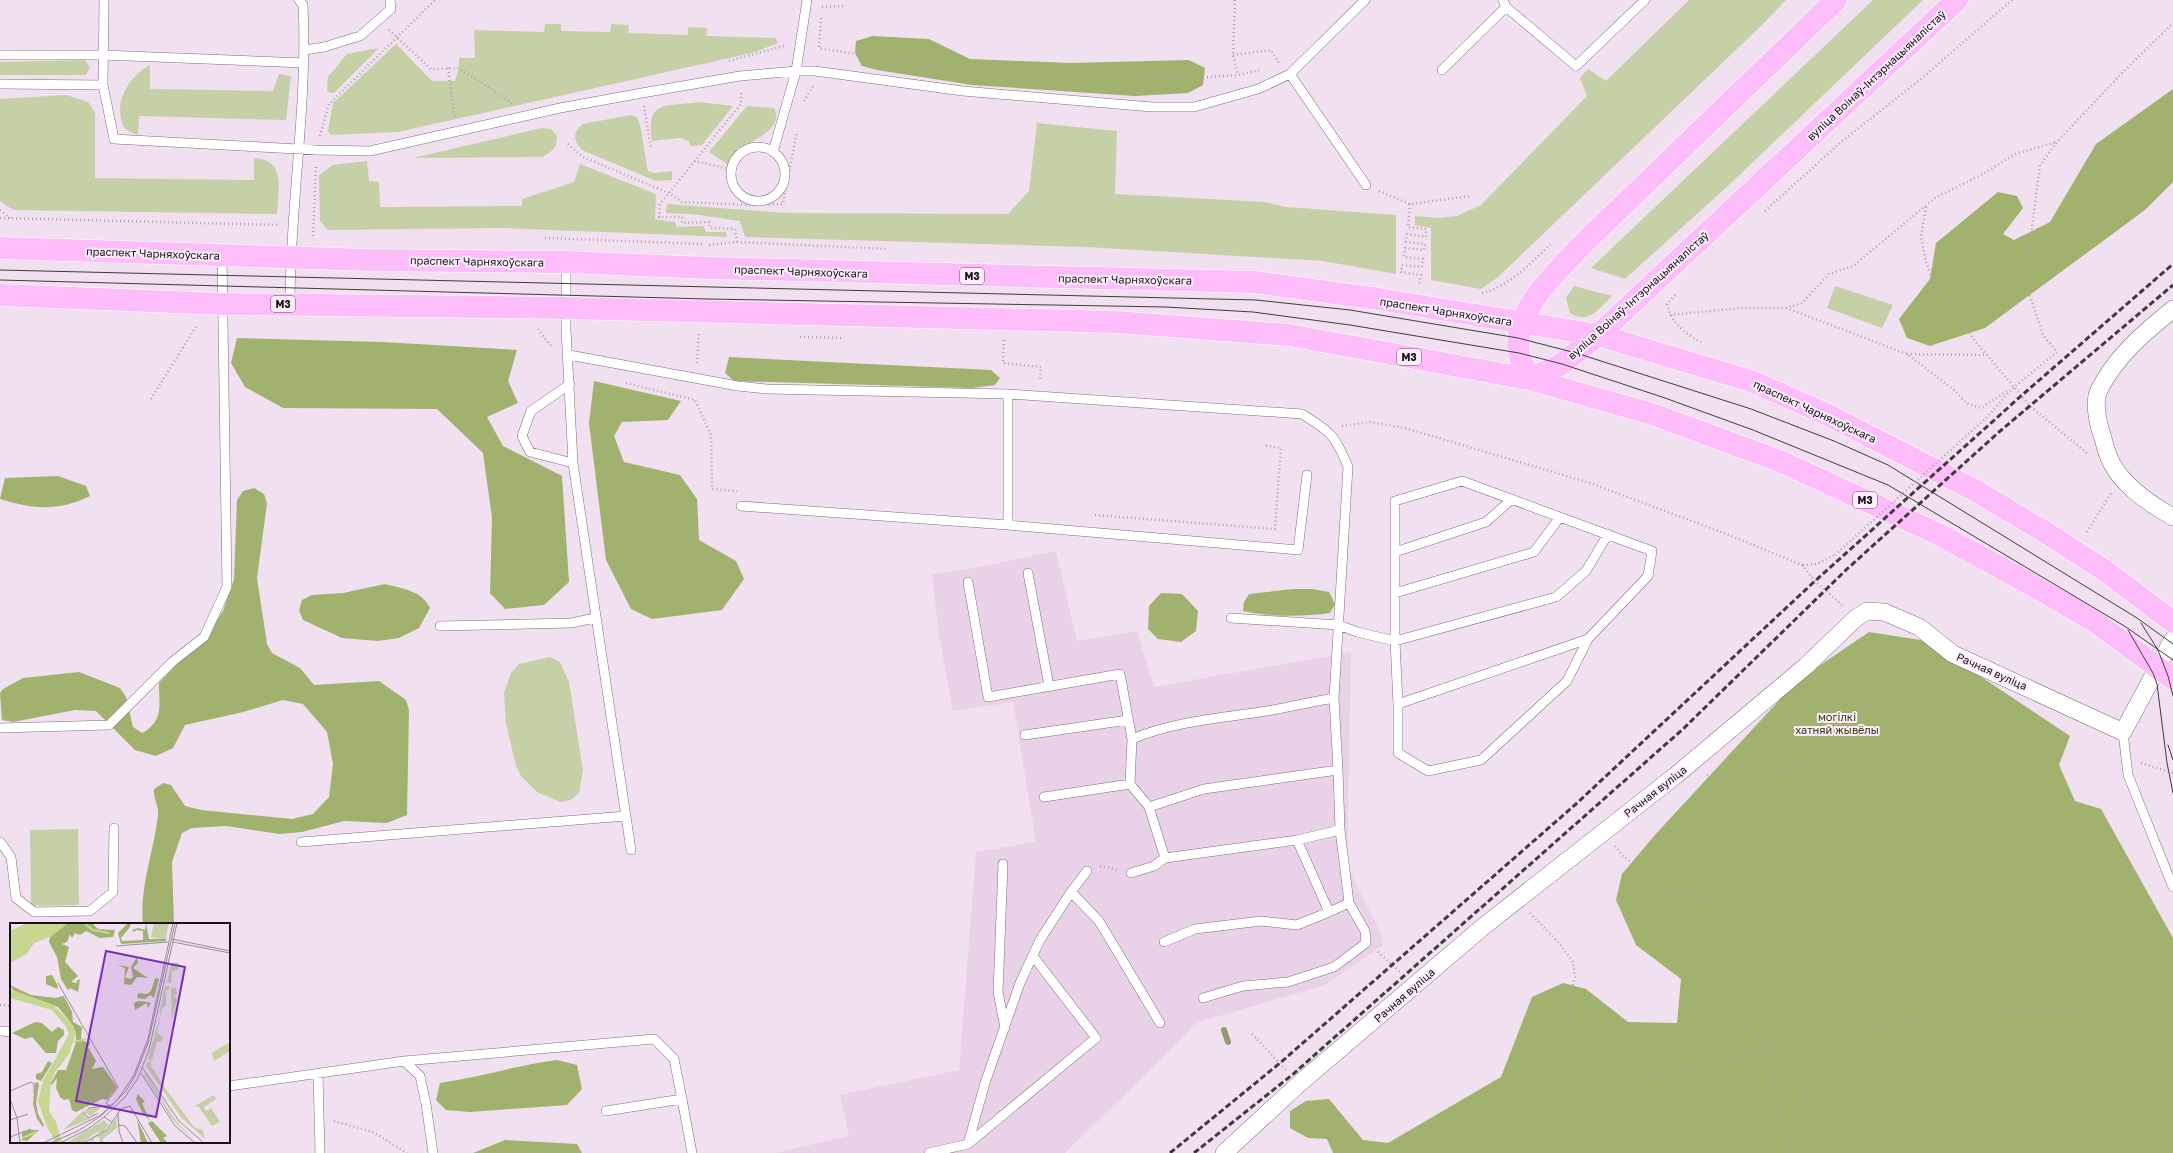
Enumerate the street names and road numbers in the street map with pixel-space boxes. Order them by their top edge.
street label: вуліца Воінаў-Інтэрнацыяналістаў [1804,7,1948,143]
street label: вуліца Воінаў-Інтэрнацыяналістаў [1565,228,1711,362]
street label: праспект Чарняхоўскага [86,244,220,262]
street label: праспект Чарняхоўскага [410,253,544,269]
street label: праспект Чарняхоўскага [734,262,868,280]
road number: М3 [960,268,984,284]
street label: праспект Чарняхоўскага [1058,271,1192,287]
street label: праспект Чарняхоўскага [1379,294,1513,328]
road number: М3 [271,296,295,312]
road number: М3 [1397,349,1421,365]
street label: праспект Чарняхоўскага [1752,377,1878,445]
road number: М3 [1853,492,1877,508]
street label: Рачная вуліца [1955,650,2029,692]
street label: Рачная вуліца [1621,763,1689,819]
street label: Рачная вуліца [1371,965,1437,1025]

